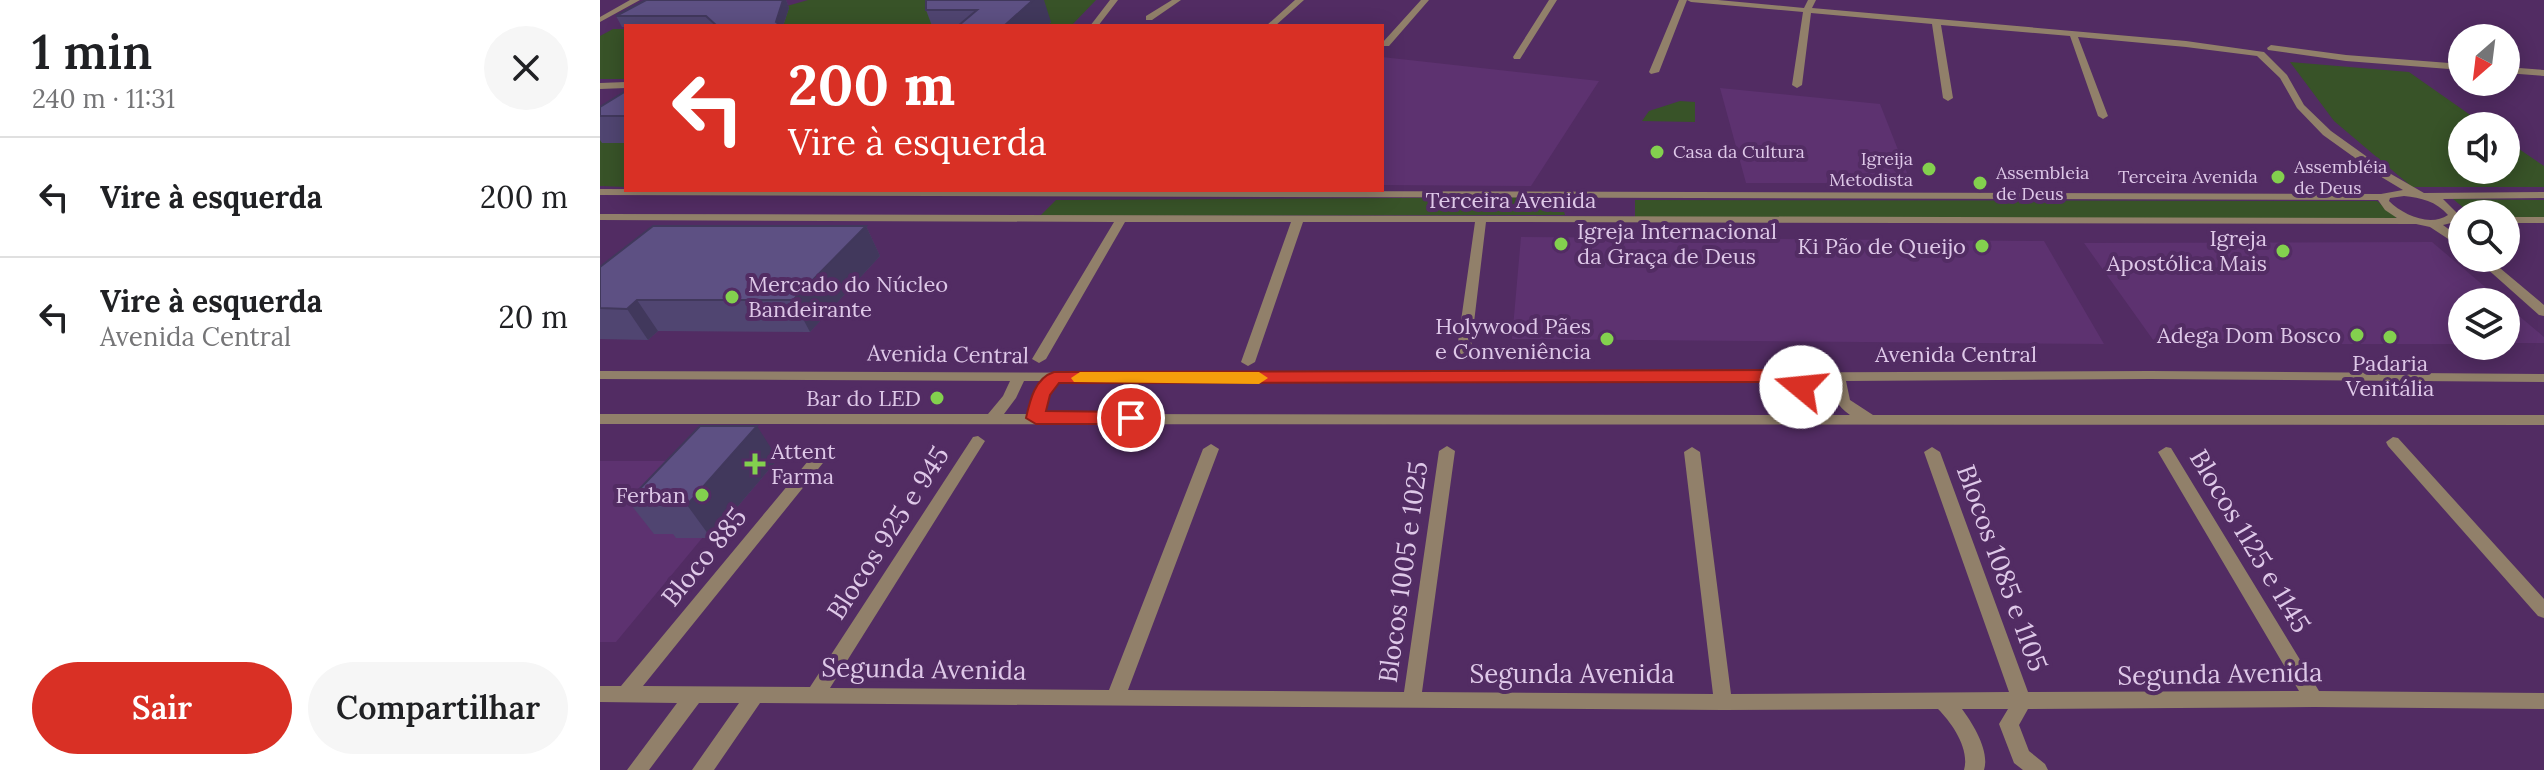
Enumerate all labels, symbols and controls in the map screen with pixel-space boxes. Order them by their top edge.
text: 1 min [32,21,152,82]
north arrow [2448,24,2520,96]
map controls [2448,24,2520,360]
button: close [484,26,568,110]
text: 200 m [788,49,955,120]
icon: left [656,56,760,160]
text: 240 m · 11:31 [32,82,175,115]
button: sound [2448,112,2520,184]
text: Vire à esquerda [788,119,1047,165]
place label: Casa da Cultura [1673,140,1805,163]
marker: Casa da Cultura [1648,143,1666,161]
place label: Igreija Metodista [1829,147,1913,191]
place label: Assembléia de Deus [2293,155,2387,199]
marker: Igreija Metodista [1920,160,1938,178]
place label: Assembleia de Deus [1995,161,2089,205]
street label: Terceira Avenida [2118,165,2258,188]
marker: Assembléia de Deus [2269,168,2287,186]
marker: Assembleia de Deus [1971,174,1989,192]
icon: left [32,175,76,219]
text: Vire à esquerda [100,178,322,216]
text: 200 m [480,178,568,216]
street label: Terceira Avenida [1426,186,1596,214]
button: search [2448,200,2520,272]
place label: Igreja Internacional da Graça de Deus [1577,217,1777,270]
place label: Igreja Apostólica Mais [2106,224,2267,277]
place label: Ki Pão de Queijo [1798,232,1966,260]
marker: Igreja Internacional da Graça de Deus [1552,235,1570,253]
marker: Ki Pão de Queijo [1973,237,1991,255]
marker: Igreja Apostólica Mais [2274,242,2292,260]
place label: Mercado do Núcleo Bandeirante [748,270,948,323]
text: Vire à esquerda [100,282,322,320]
marker: Mercado do Núcleo Bandeirante [723,288,741,306]
button: layers [2448,288,2520,360]
icon: left [32,295,76,339]
text: 20 m [499,298,568,336]
place label: Holywood Pães e Conveniência [1435,312,1591,365]
text: Avenida Central [100,320,291,353]
place label: Adega Dom Bosco [2156,321,2341,349]
marker: Adega Dom Bosco [2348,326,2366,344]
marker: Padaria Venitália [2381,328,2399,346]
marker: Holywood Pães e Conveniência [1598,330,1616,348]
street label: Avenida Central [866,339,1029,369]
street label: Avenida Central [1874,340,2037,368]
position arrow [1759,345,1843,429]
place label: Padaria Venitália [2345,349,2434,402]
place label: Bar do LED [806,384,921,412]
pin [1097,384,1165,452]
marker: Bar do LED [928,389,946,407]
icon: arrive [1109,396,1153,440]
place label: Attent Farma [770,437,836,490]
street label: Blocos 925 e 945 [819,440,956,626]
street label: Blocos 1125 e 1145 [2183,443,2318,638]
marker: Attent Farma [746,455,764,473]
street label: Blocos 1005 e 1025 [1371,459,1434,685]
street label: Blocos 1085 e 1105 [1950,460,2055,676]
place label: Ferban [615,481,686,509]
marker: Ferban [693,486,711,504]
street label: Bloco 885 [654,501,753,613]
street label: Segunda Avenida [821,650,1027,687]
street label: Segunda Avenida [2117,655,2323,692]
street label: Segunda Avenida [1469,657,1675,690]
button: Sair [32,662,292,754]
button: Compartilhar [308,662,568,754]

